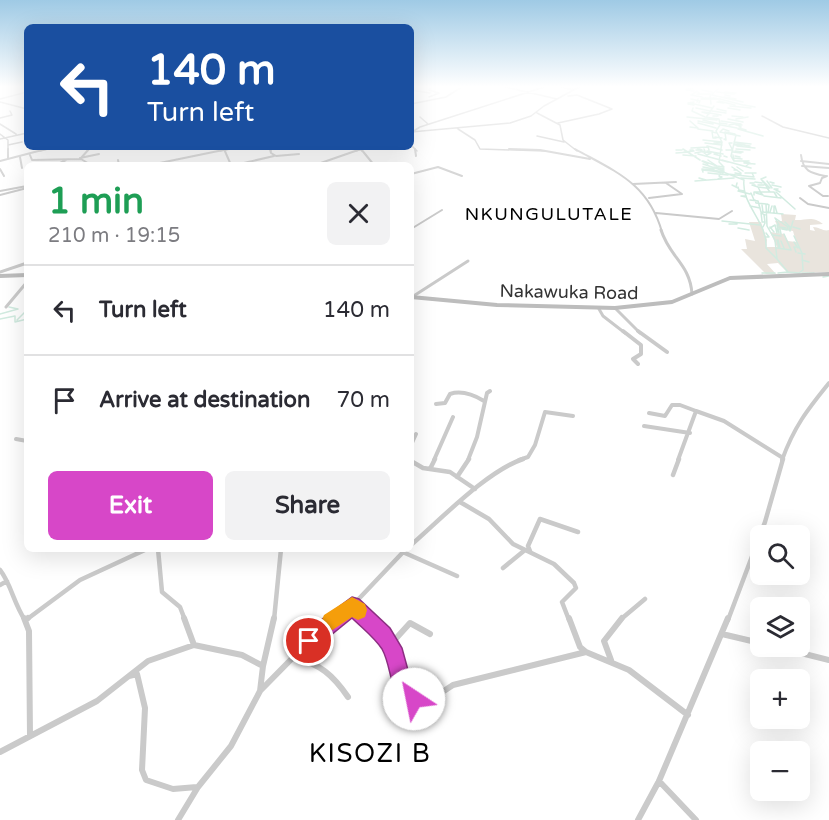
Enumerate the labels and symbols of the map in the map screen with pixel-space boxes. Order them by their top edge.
district label: NKUNGULUTALE [465,203,633,225]
street label: Nakawuka Road [499,280,639,304]
pin [283,615,334,666]
position arrow [382,667,446,731]
district label: KISOZI B [309,738,431,769]

